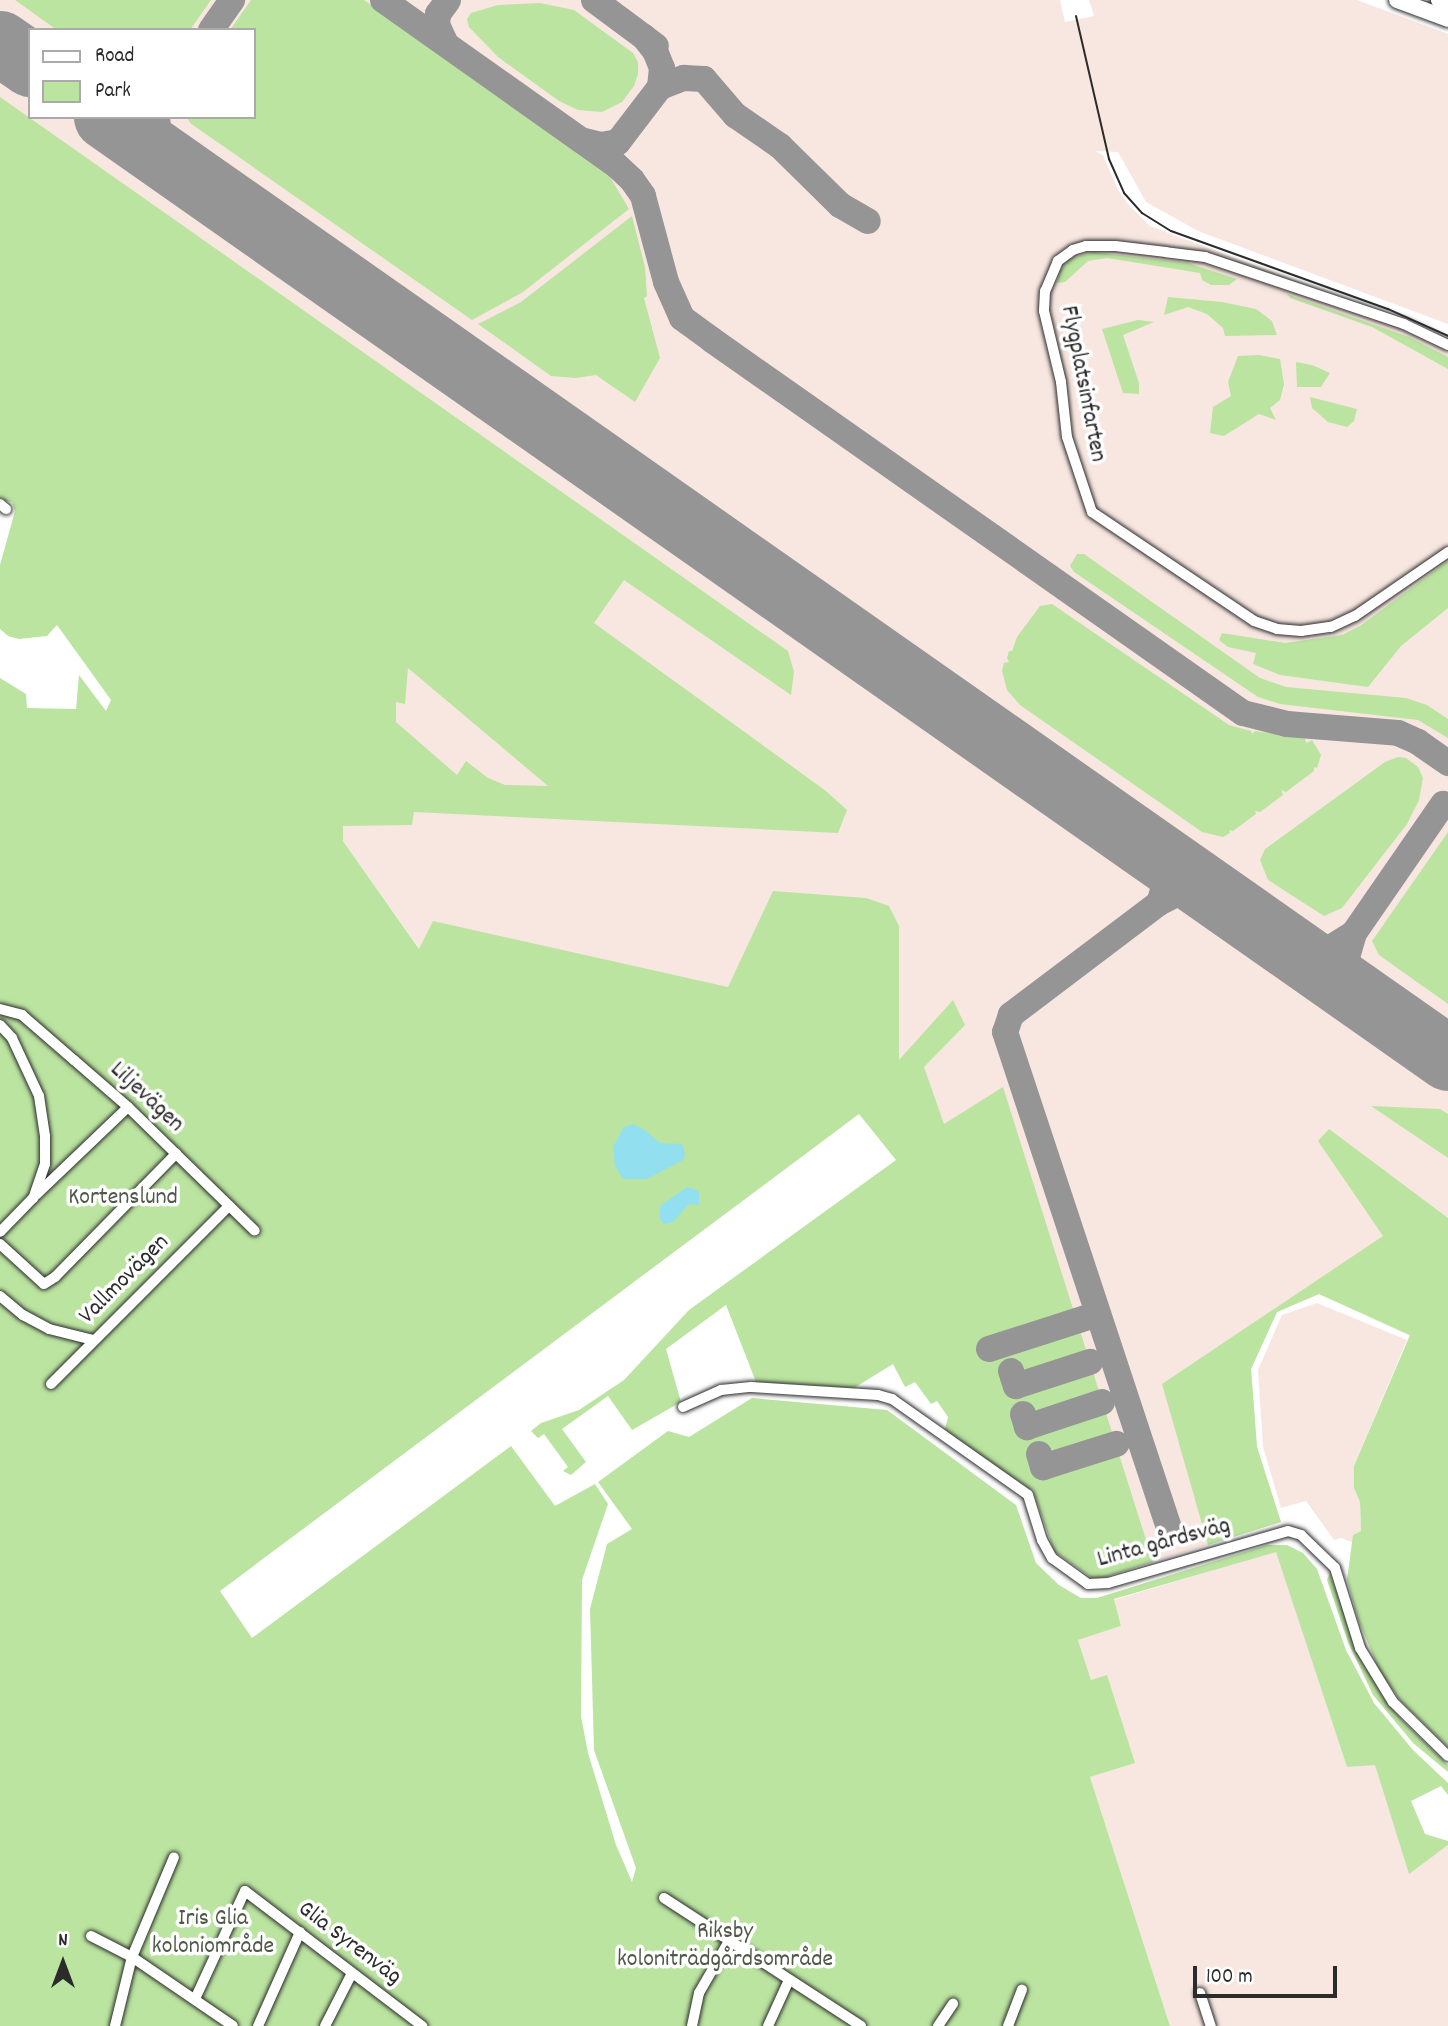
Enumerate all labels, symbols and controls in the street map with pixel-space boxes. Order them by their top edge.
legend [28,28,256,119]
text: Road [95,42,134,72]
text: Park [95,77,131,107]
street label: Flygplatsinfarten [1053,304,1111,464]
street label: Liljevägen [103,1056,189,1140]
park label: Kortenslund [68,1185,178,1213]
street label: Vallmovägen [74,1229,176,1331]
street label: Linta gårdsväg [1095,1512,1233,1576]
street label: Glia Syrenväg [291,1896,407,1992]
park label: Iris Glia koloniområde [152,1906,274,1962]
park label: Riksby koloniträdgårdsområde [617,1919,833,1975]
north arrow [28,1928,98,1998]
text: N [58,1928,68,1955]
scale bar [1196,1952,1340,1996]
text: 100 m [1206,1963,1253,1993]

